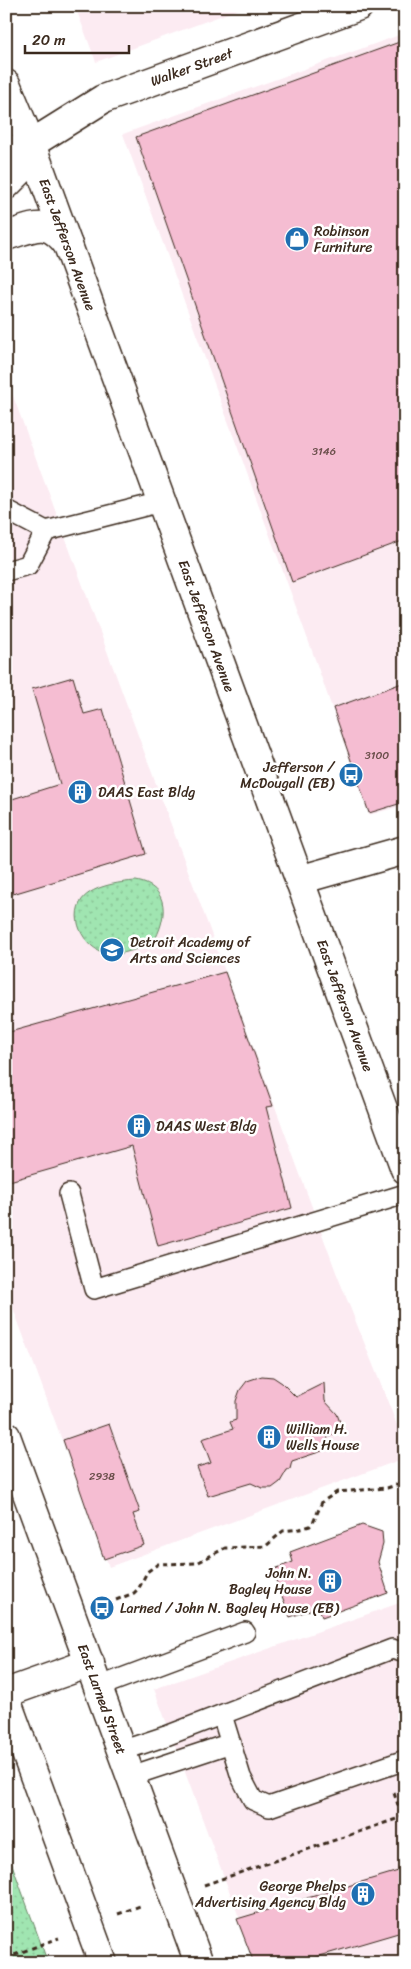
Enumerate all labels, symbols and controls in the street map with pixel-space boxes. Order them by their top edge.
scale bar [25,22,129,54]
text: 20 m [32,27,66,53]
street label: Walker Street [147,40,238,94]
street label: East Jefferson Avenue [32,175,103,315]
place label: Robinson Furniture [314,219,372,260]
shop icon: Robinson Furniture [284,226,310,252]
house number: 3146 [312,442,336,461]
street label: East Jefferson Avenue [171,556,242,696]
house number: 3100 [365,746,389,765]
place label: Jefferson / McDougall (EB) [240,755,336,796]
bus stop icon: Jefferson / McDougall (EB) [338,762,364,788]
building icon: DAAS East Bldg [67,779,93,805]
place label: DAAS East Bldg [98,780,195,805]
place label: Detroit Academy of Arts and Sciences [129,930,252,971]
street label: East Jefferson Avenue [309,936,381,1076]
school or university icon: Detroit Academy of Arts and Sciences [99,937,125,963]
building icon: DAAS West Bldg [126,1113,152,1139]
place label: DAAS West Bldg [156,1114,257,1139]
place label: William H. Wells House [286,1417,360,1458]
building icon: William H. Wells House [256,1424,282,1450]
house number: 2938 [89,1467,115,1486]
place label: John N. Bagley House [229,1561,312,1602]
building icon: John N. Bagley House [317,1568,343,1594]
bus stop icon: Larned / John N. Bagley House (EB) [89,1595,115,1621]
place label: Larned / John N. Bagley House (EB) [120,1596,340,1621]
street label: East Larned Street [70,1640,134,1758]
place label: George Phelps Advertising Agency Bldg [194,1874,346,1915]
building icon: George Phelps Advertising Agency Bldg [350,1881,376,1907]

